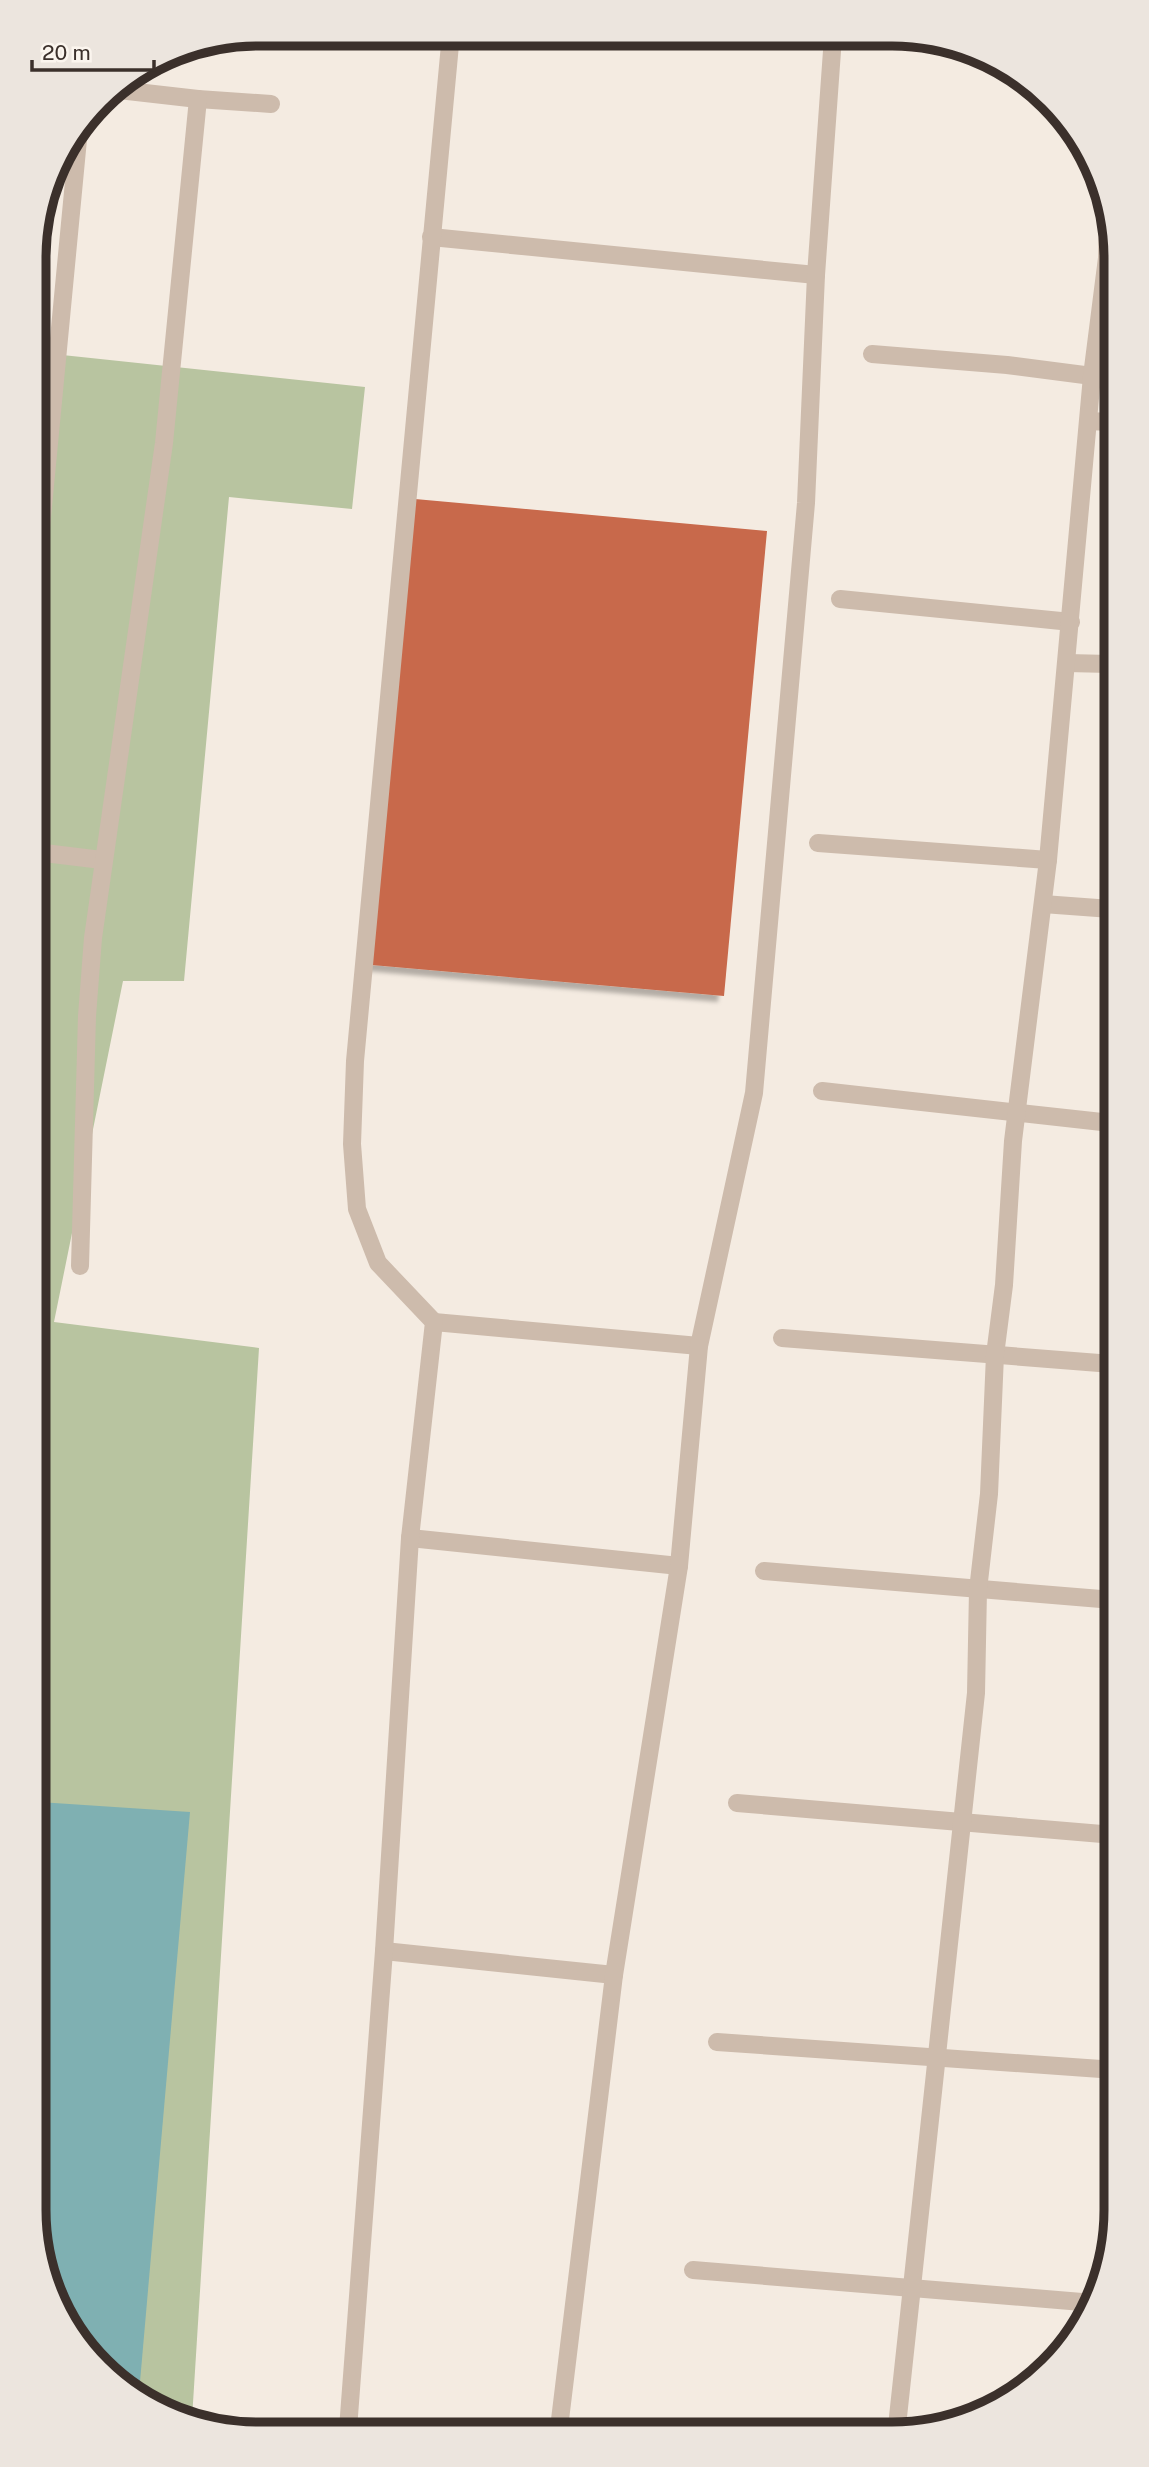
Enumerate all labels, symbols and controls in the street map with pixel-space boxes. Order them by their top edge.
scale bar [32,28,154,72]
text: 20 m [42,40,91,65]

